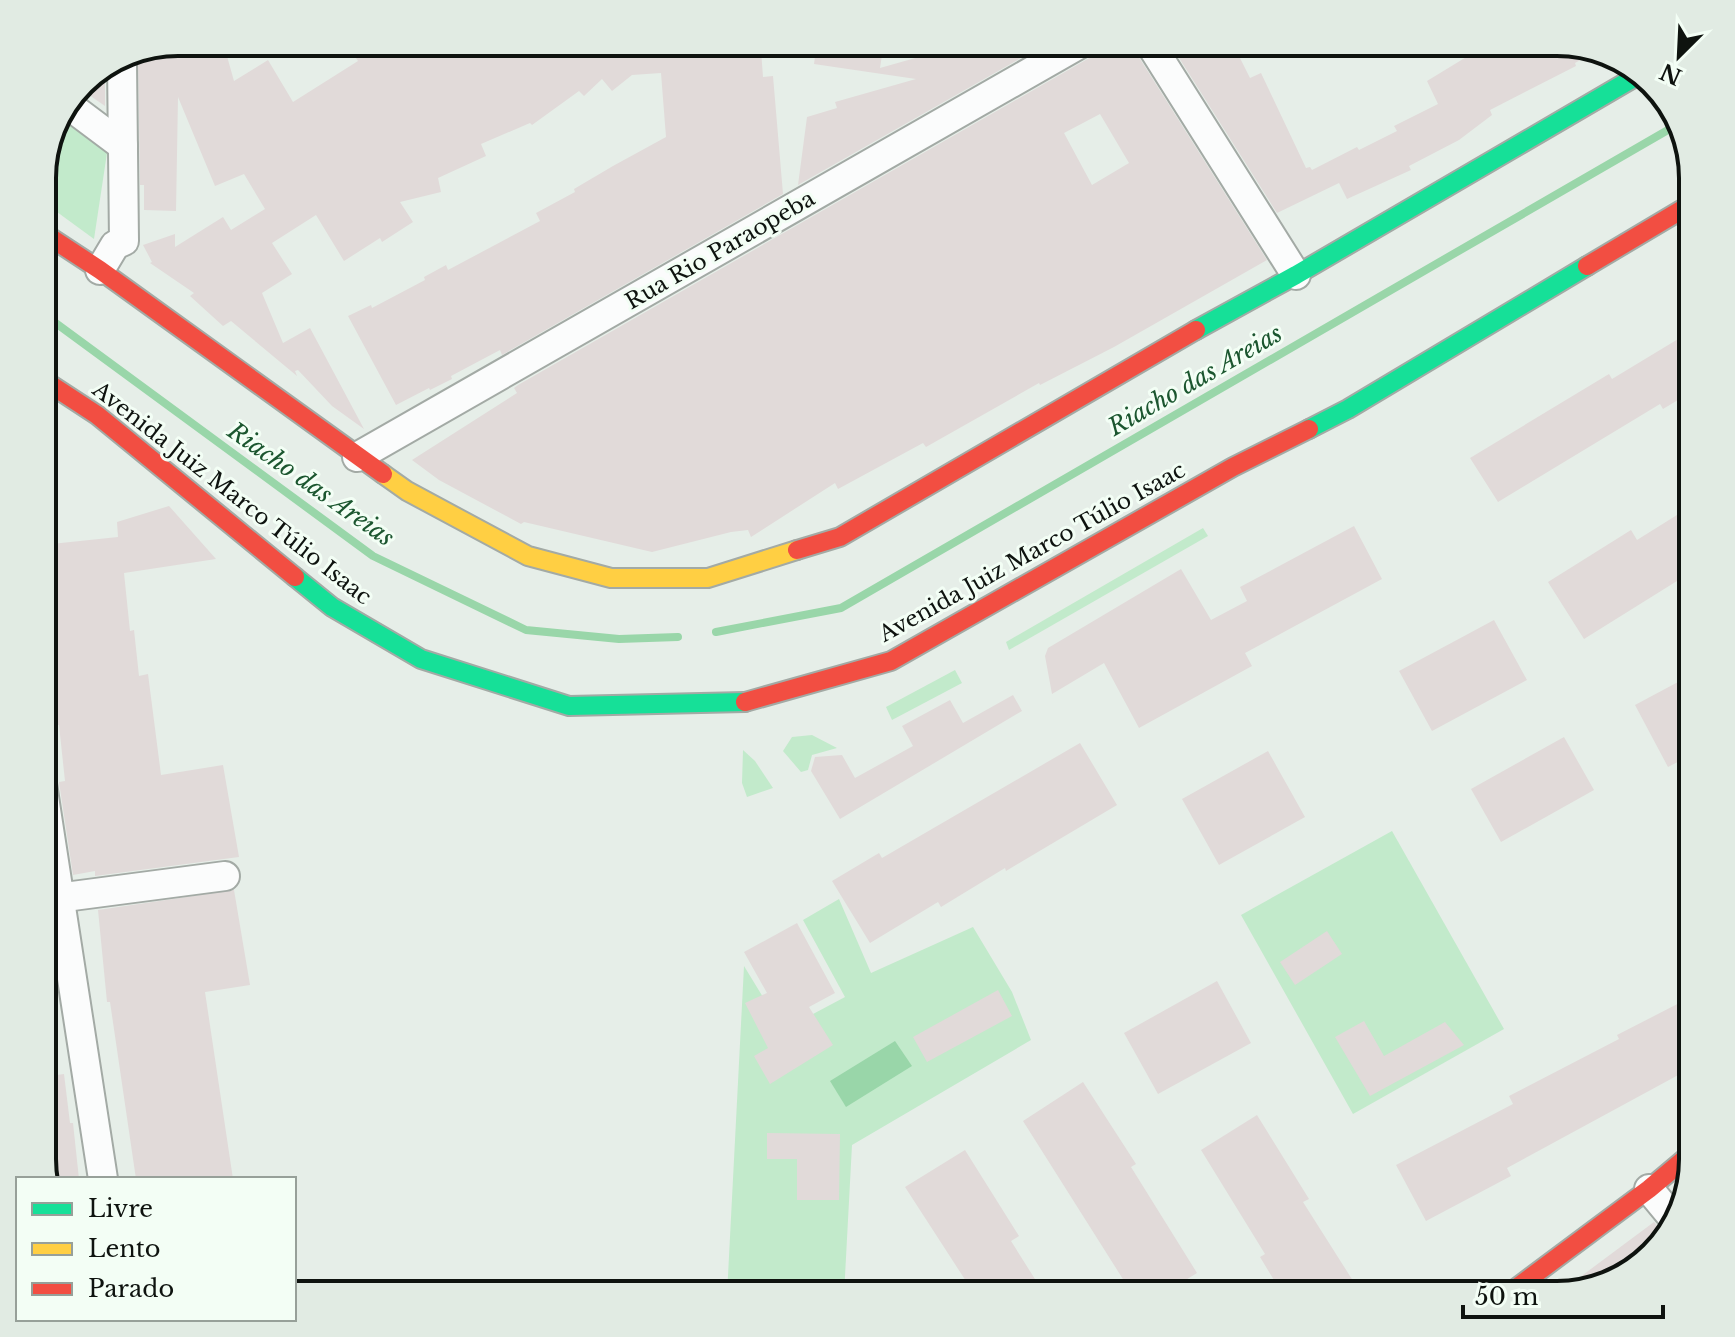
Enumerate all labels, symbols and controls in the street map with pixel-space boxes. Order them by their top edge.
north arrow [1639,16,1719,96]
text: N [1656,57,1686,90]
street label: Rua Rio Paraopeba [621,184,820,315]
water label: Riacho das Areias [1102,318,1287,442]
street label: Avenida Juiz Marco Túlio Isaac [87,375,377,610]
water label: Riacho das Areias [222,415,400,552]
street label: Avenida Juiz Marco Túlio Isaac [873,456,1190,648]
legend [16,1177,296,1321]
text: Livre [88,1194,153,1223]
text: Lento [88,1234,161,1263]
scale bar [1463,1269,1663,1319]
text: Parado [88,1274,174,1303]
text: 50 m [1475,1282,1539,1311]

